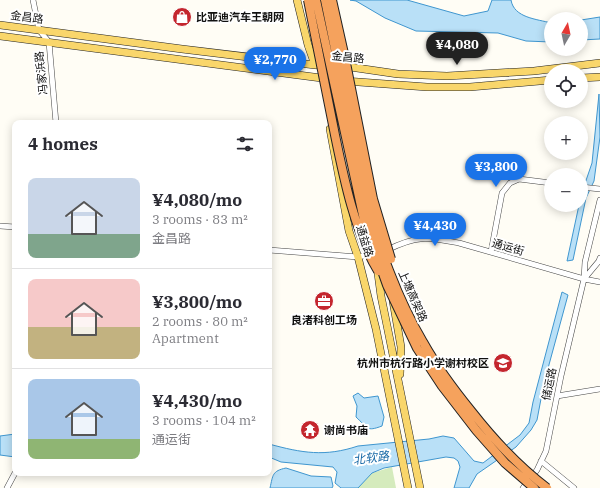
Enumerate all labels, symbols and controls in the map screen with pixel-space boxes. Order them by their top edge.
shop icon: 比亚迪汽车王朝网 [171,6,193,28]
street label: 金昌路 [10,8,44,26]
place label: 比亚迪汽车王朝网 [196,10,284,24]
north arrow [544,12,588,56]
map controls [544,12,588,212]
pin: ¥4,080 [424,32,490,66]
text: ¥4,080 [435,36,479,53]
pin: ¥2,770 [242,47,308,81]
street label: 金昌路 [331,48,365,66]
street label: 冯家浜路 [32,50,50,96]
text: ¥2,770 [253,51,297,68]
button: locate [544,64,588,108]
button: + [544,116,588,160]
text: 4 homes [28,133,98,155]
icon: filters [234,133,256,155]
pin: ¥3,800 [463,154,529,188]
text: ¥3,800 [474,158,518,175]
button: − [544,168,588,212]
text: ¥4,080/mo [152,189,242,211]
icon: home [60,194,108,242]
text: 3 rooms · 83 m² [152,211,248,228]
pin: ¥4,430 [402,213,468,247]
text: ¥4,430 [413,217,457,234]
street label: 通益路 [353,223,377,259]
text: 金昌路 [152,230,191,247]
street label: 通运街 [490,236,526,258]
street label: 上塘高架路 [395,268,431,324]
office icon: 良渚科创工场 [313,290,335,312]
text: ¥3,800/mo [152,291,242,313]
icon: home [60,295,108,343]
text: 2 rooms · 80 m² [152,313,248,330]
place label: 良渚科创工场 [291,313,357,327]
text: Apartment [152,330,219,347]
school or university icon: 杭州市杭行路小学谢村校区 [492,352,514,374]
place label: 杭州市杭行路小学谢村校区 [357,356,489,370]
street label: 储运路 [539,366,559,402]
text: ¥4,430/mo [152,390,242,412]
icon: home [60,395,108,443]
text: 3 rooms · 104 m² [152,412,256,429]
temple icon: 谢尚书庙 [299,419,321,441]
place label: 谢尚书庙 [324,423,368,437]
text: 通运街 [152,431,191,448]
water label: 北软路 [352,448,391,467]

